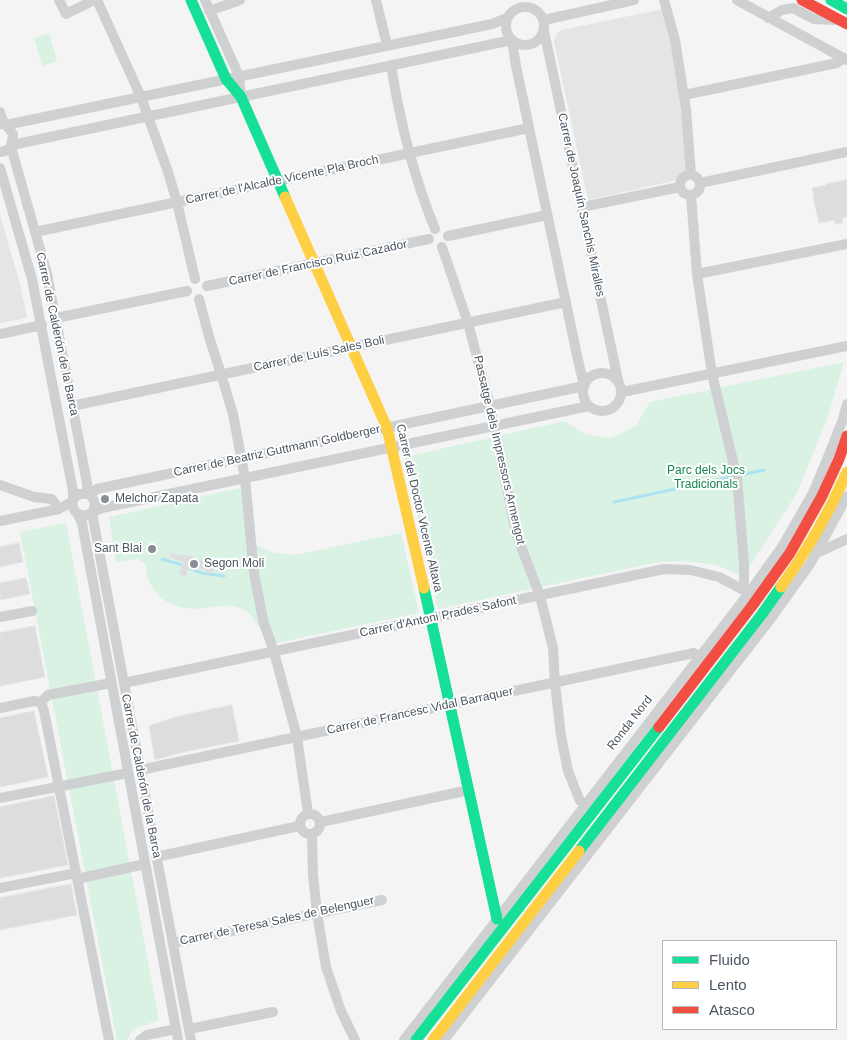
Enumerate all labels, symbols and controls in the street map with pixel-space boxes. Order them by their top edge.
street label: Carrer de Joaquín Sanchis Miralles [554,112,608,298]
street label: Carrer de l'Alcalde Vicente Pla Broch [184,152,380,208]
street label: Carrer de Francisco Ruiz Cazador [227,237,409,289]
street label: Carrer de Calderón de la Barca [33,251,81,417]
street label: Carrer de Luís Sales Boli [252,333,386,375]
street label: Passatge dels Impressors Armengot [470,354,528,546]
street label: Carrer de Beatriz Guttmann Goldberger [172,422,382,480]
street label: Carrer del Doctor Vicente Altava [393,423,445,593]
park label: Parc dels Jocs Tradicionals [667,464,745,492]
place label: Melchor Zapata [115,492,198,506]
marker: Melchor Zapata [99,493,111,505]
place label: Sant Blai [94,542,142,556]
marker: Sant Blai [146,543,158,555]
place label: Segon Molí [204,557,265,571]
marker: Segon Molí [188,558,200,570]
street label: Carrer d'Antoni Prades Safont [358,593,518,641]
street label: Carrer de Francesc Vidal Barraquer [326,684,514,738]
street label: Carrer de Calderón de la Barca [118,693,164,859]
street label: Ronda Nord [604,693,656,753]
street label: Carrer de Teresa Sales de Belenguer [179,893,375,949]
legend [662,940,837,1030]
text: Fluido [709,951,750,968]
text: Lento [709,976,747,993]
text: Atasco [709,1001,755,1018]

